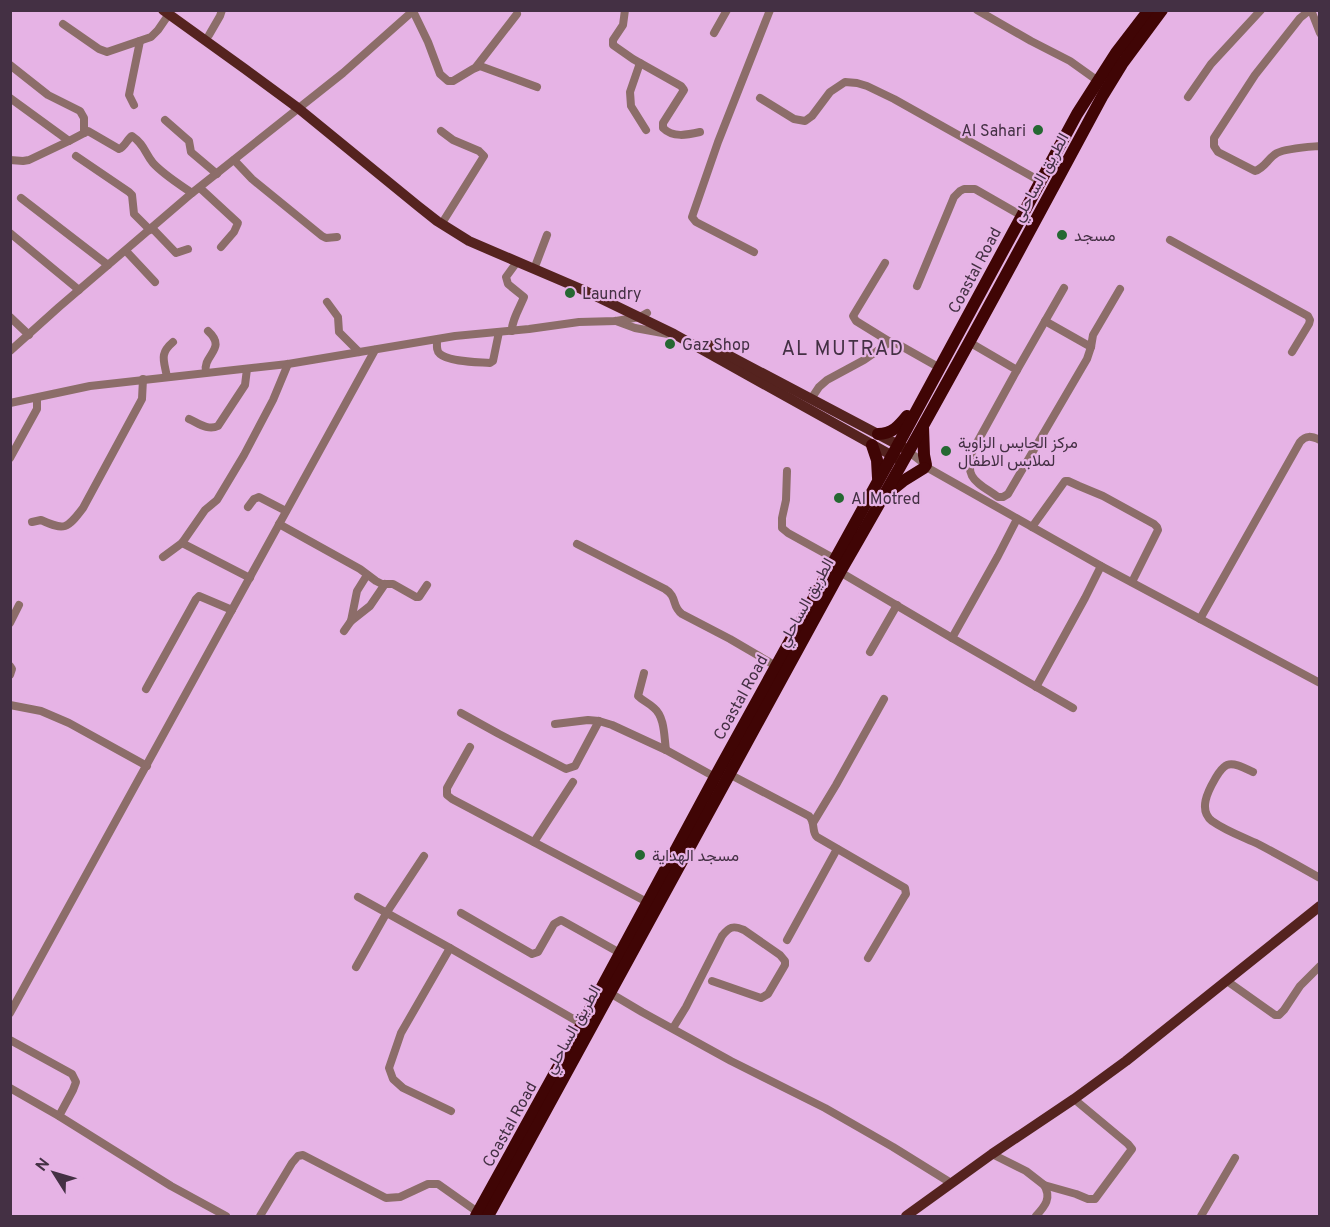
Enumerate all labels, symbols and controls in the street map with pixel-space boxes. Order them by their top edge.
place label: Al Sahari [961,122,1026,142]
marker: Al Sahari [1031,123,1045,137]
street label: الطريق الساحلي [1009,130,1076,227]
street label: Coastal Road [945,224,1007,317]
place label: مسجد [1074,227,1115,247]
marker: مسجد [1055,228,1069,242]
place label: Laundry [582,285,642,305]
marker: Laundry [563,286,577,300]
place label: Gaz Shop [682,336,750,356]
marker: Gaz Shop [663,337,677,351]
district label: AL MUTRAD [781,337,905,363]
place label: مركز الحايس الزاوية لملابس الاطفال [958,434,1078,472]
marker: مركز الحايس الزاوية لملابس الاطفال [939,444,953,458]
place label: Al Motred [851,490,921,510]
marker: Al Motred [832,491,846,505]
street label: الطريق الساحلي [774,555,841,652]
street label: Coastal Road [710,652,773,744]
place label: مسجد الهداية [652,847,739,867]
marker: مسجد الهداية [633,848,647,862]
street label: الطريق الساحلي [541,982,608,1079]
street label: Coastal Road [479,1079,542,1171]
north arrow [24,1143,84,1203]
text: N [32,1155,55,1176]

